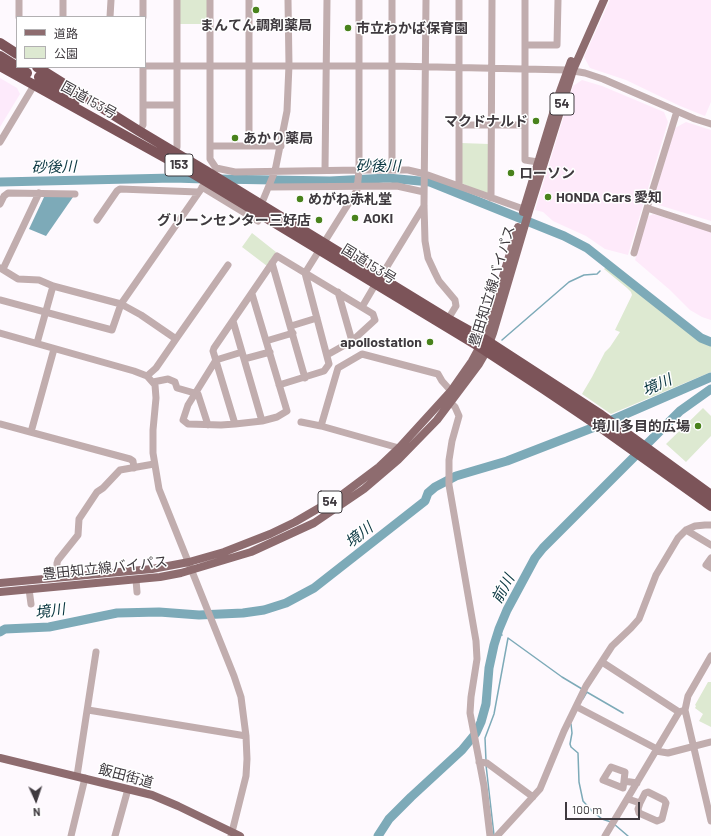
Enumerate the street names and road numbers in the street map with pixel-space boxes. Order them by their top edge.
street label: 国道153号 [58,78,120,122]
road number: 54 [550,93,574,115]
road number: 153 [165,154,193,176]
street label: 豊田知立線バイパス [466,223,518,349]
street label: 国道153号 [339,241,399,287]
road number: 54 [318,491,342,513]
street label: 豊田知立線バイパス [41,553,169,583]
street label: 飯田街道 [97,761,155,791]

